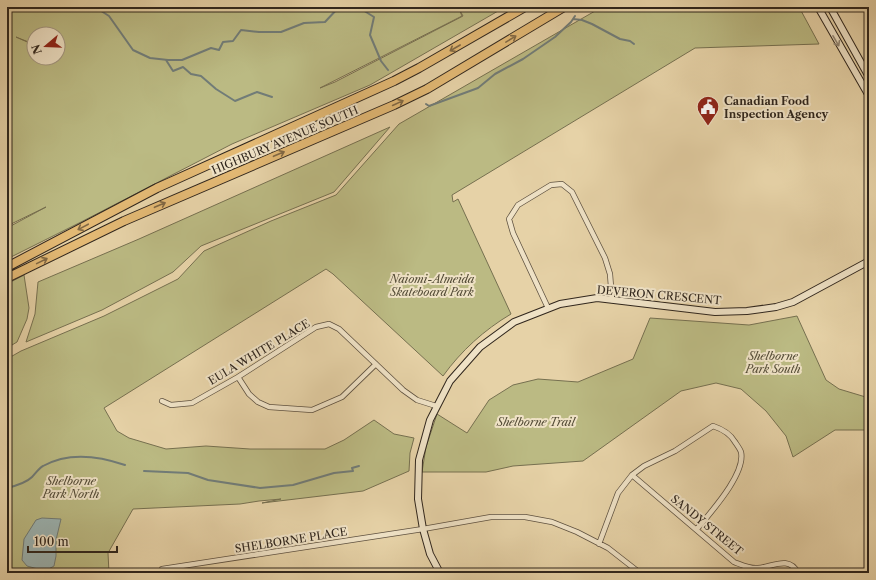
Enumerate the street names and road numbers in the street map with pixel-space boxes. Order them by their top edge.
street label: HIGHBURY AVENUE SOUTH [210,103,360,177]
street label: DEVERON CRESCENT [596,283,723,307]
street label: EULA WHITE PLACE [206,316,313,388]
street label: SANDY STREET [668,492,746,559]
street label: SHELBORNE PLACE [234,524,349,556]

